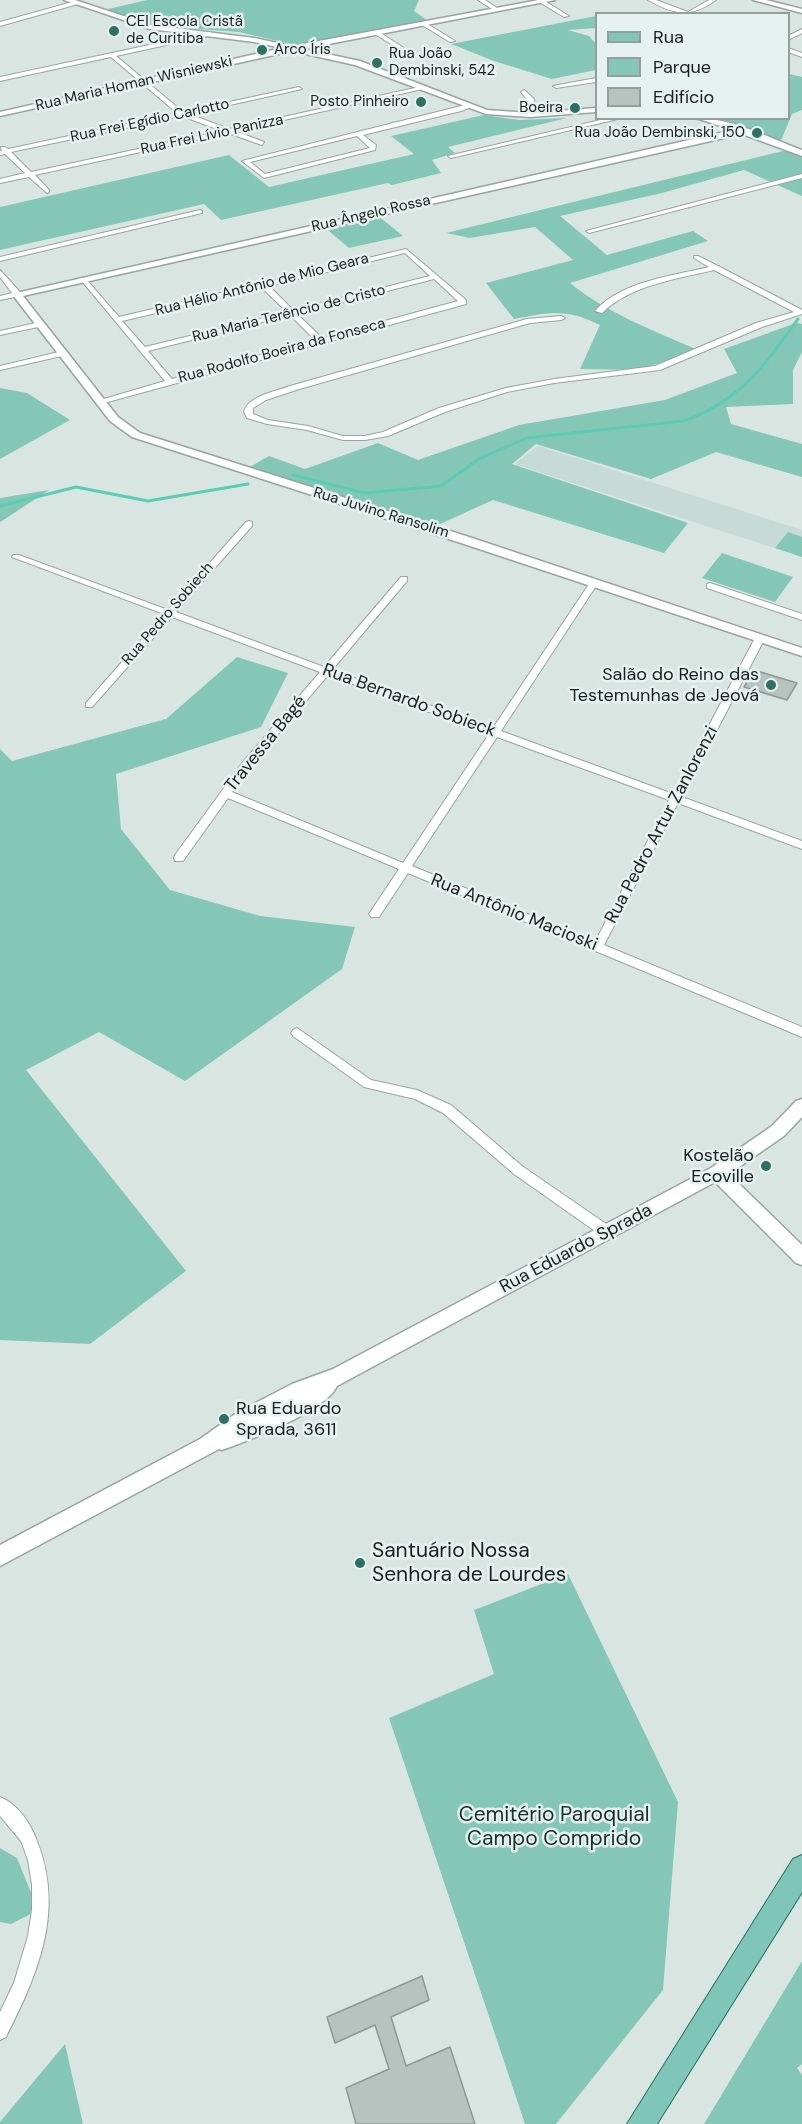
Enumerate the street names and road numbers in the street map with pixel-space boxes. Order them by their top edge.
street label: Rua Maria Homan Wisniewski [34,53,234,115]
street label: Rua Frei Egídio Carlotto [69,95,231,147]
street label: Rua Frei Lívio Panizza [139,111,285,159]
street label: Rua Ângelo Rossa [310,192,432,236]
street label: Rua Hélio Antônio de Mio Geara [153,250,371,320]
street label: Rua Maria Terêncio de Cristo [191,281,387,347]
street label: Rua Rodolfo Boeira da Fonseca [176,315,388,387]
street label: Rua Juvino Ransolim [311,484,451,542]
street label: Rua Pedro Sobiech [118,559,218,669]
street label: Rua Bernardo Sobieck [319,660,499,742]
street label: Travessa Bagé [221,691,311,797]
street label: Rua Pedro Artur Zanlorenzi [601,723,723,927]
street label: Rua Antônio Macioski [427,870,601,956]
street label: Rua Eduardo Sprada [496,1200,656,1298]

